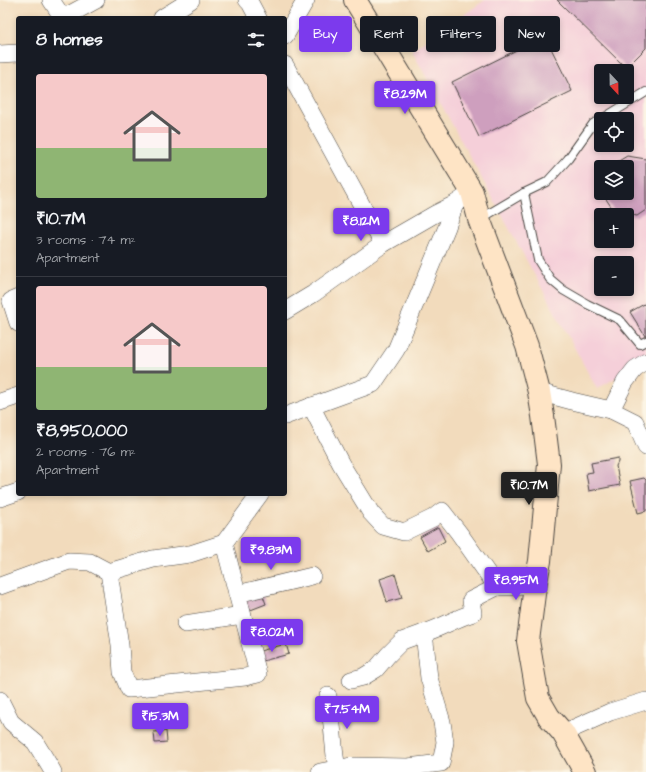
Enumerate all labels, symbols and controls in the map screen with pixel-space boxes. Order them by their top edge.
chip: Buy [299,16,352,52]
chip: Rent [360,16,418,52]
chip: Filters [426,16,496,52]
chip: New [504,16,560,52]
text: 8 homes [36,28,103,52]
icon: filters [245,29,267,51]
north arrow [594,64,634,104]
map controls [594,64,634,296]
pin: ₹8.29M [372,81,438,115]
text: ₹8.29M [383,85,427,103]
icon: home [116,100,188,172]
button: locate [594,112,634,152]
button: layers [594,160,634,200]
text: ₹10.7M [36,207,86,231]
pin: ₹8.12M [328,208,394,242]
button: + [594,208,634,248]
text: ₹8.12M [342,212,380,230]
text: 3 rooms · 74 m² [36,231,136,249]
text: Apartment [36,249,100,267]
button: − [594,256,634,296]
icon: home [116,312,188,384]
text: ₹8,950,000 [36,419,127,443]
text: 2 rooms · 76 m² [36,443,136,461]
text: Apartment [36,461,100,479]
pin: ₹10.7M [496,472,562,506]
text: ₹10.7M [510,476,548,494]
pin: ₹9.83M [238,537,304,571]
text: ₹9.83M [250,541,292,559]
pin: ₹8.95M [483,567,549,601]
text: ₹8.95M [493,571,539,589]
pin: ₹8.02M [239,619,305,653]
text: ₹8.02M [250,623,294,641]
pin: ₹7.54M [314,696,380,730]
text: ₹7.54M [324,700,370,718]
pin: ₹15.3M [127,703,193,737]
text: ₹15.3M [141,707,179,725]

